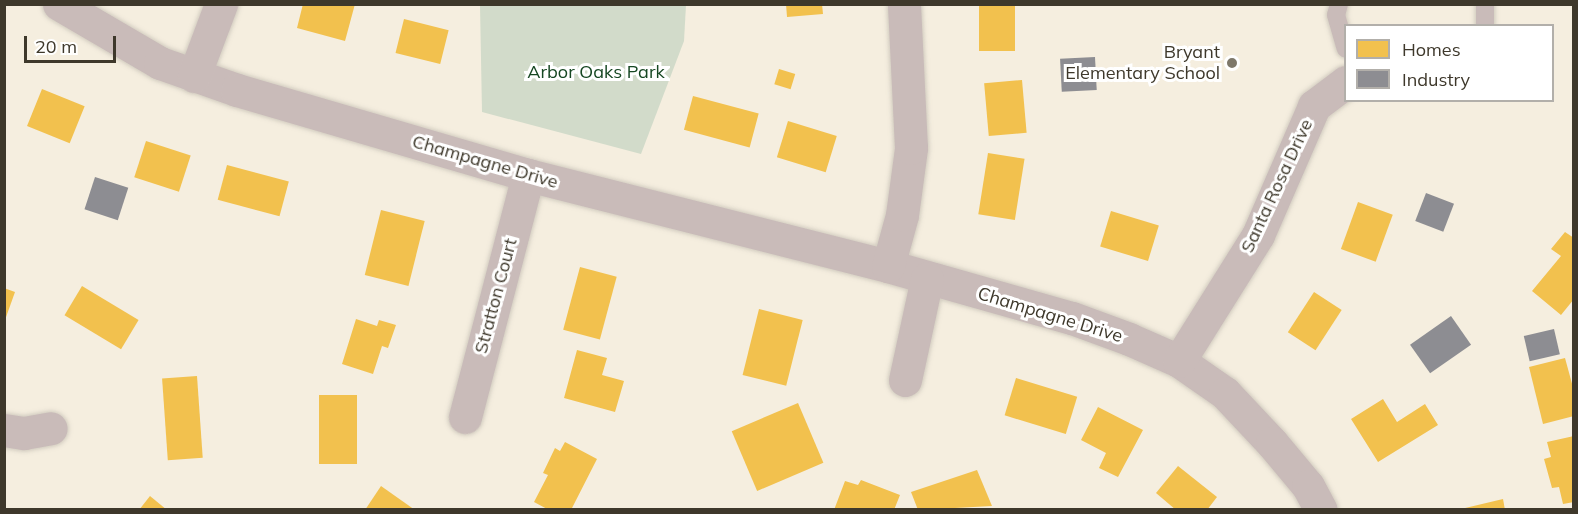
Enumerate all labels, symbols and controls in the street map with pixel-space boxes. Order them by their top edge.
scale bar [27,24,118,62]
legend [1344,24,1554,102]
text: 20 m [35,35,77,58]
text: Homes [1402,38,1461,61]
place label: Bryant Elementary School [1065,42,1220,84]
marker: Bryant Elementary School [1225,56,1239,70]
park label: Arbor Oaks Park [527,61,665,83]
text: Industry [1402,68,1470,91]
street label: Santa Rosa Drive [1237,116,1317,256]
street label: Champagne Drive [410,131,560,193]
street label: Stratton Court [470,236,522,356]
street label: Champagne Drive [975,283,1125,347]

